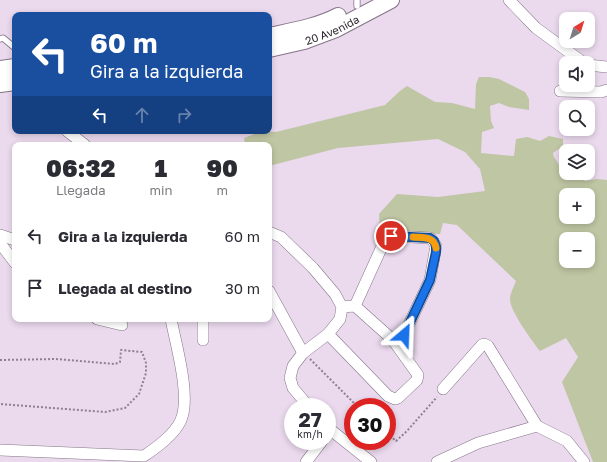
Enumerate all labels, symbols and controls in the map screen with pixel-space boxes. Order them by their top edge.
street label: 20 Avenida [303,12,361,47]
north arrow [559,12,595,48]
map controls [559,12,595,268]
text: 60 m [90,26,157,59]
icon: left [24,28,76,80]
button: sound [559,56,595,92]
text: Gira a la izquierda [90,60,243,82]
button: search [559,100,595,136]
icon: left [89,104,111,126]
icon: ahead [131,104,153,126]
icon: right [173,104,195,126]
button: layers [559,144,595,180]
text: 06:32 [46,153,115,182]
text: 1 [155,153,167,182]
text: 90 [207,153,238,182]
text: Llegada [56,182,106,198]
text: min [149,182,172,198]
text: m [216,182,228,198]
button: + [559,188,595,224]
pin [374,219,408,253]
icon: left [24,225,46,247]
icon: arrive [380,225,402,247]
text: Gira a la izquierda [58,227,188,245]
text: 60 m [225,227,260,245]
button: − [559,232,595,268]
icon: arrive [24,277,46,299]
text: Llegada al destino [58,279,192,297]
text: 30 m [225,279,260,297]
position arrow [383,314,425,356]
speed limit sign: 30 [344,398,396,450]
text: 27 [298,407,322,431]
text: km/h [297,428,323,440]

